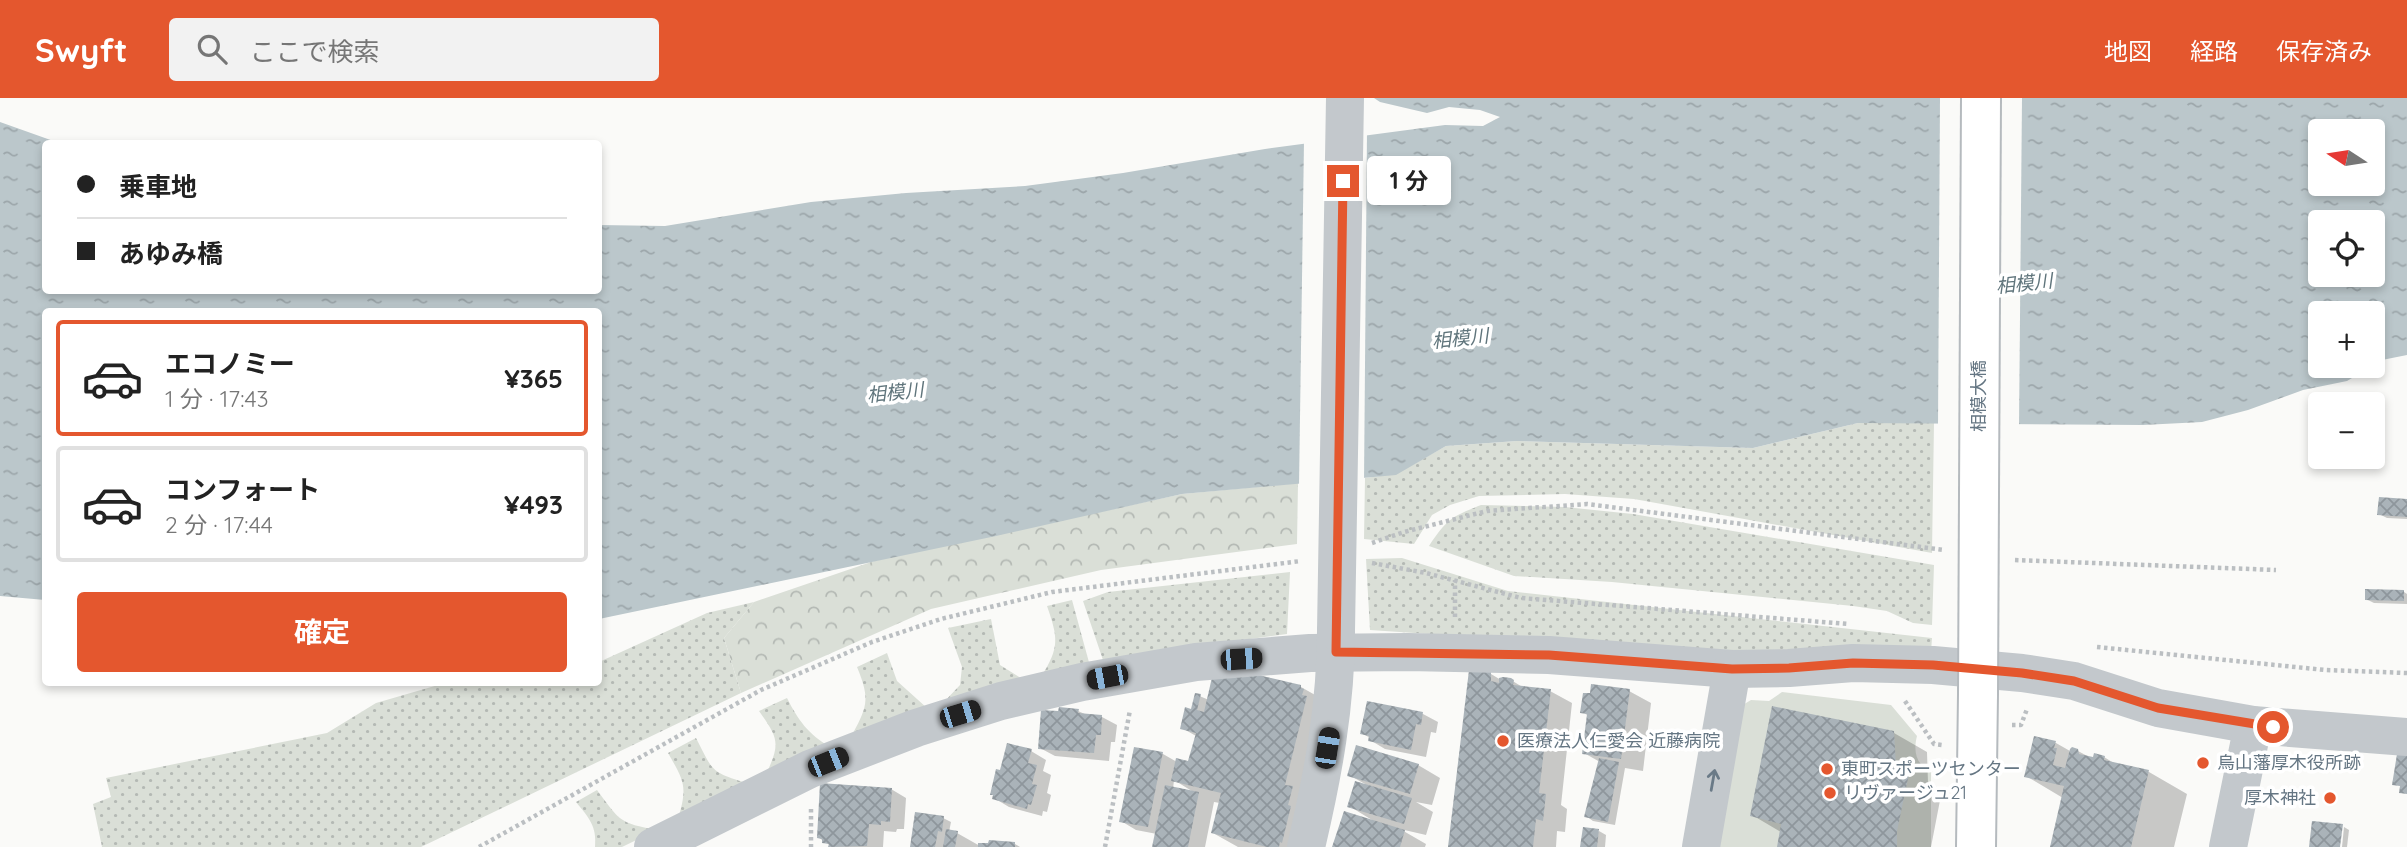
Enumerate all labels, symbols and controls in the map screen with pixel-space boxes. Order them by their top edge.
search box [169,18,659,81]
text: Swyft [35,29,127,70]
icon: search [193,30,231,68]
text: ここで検索 [249,35,379,68]
text: 地図 [2104,36,2152,66]
text: 経路 [2190,36,2238,66]
text: 保存済み [2276,36,2372,66]
north arrow [2308,119,2385,196]
map controls [2308,119,2385,469]
callout: 1 分 [1368,156,1452,206]
route end [1327,165,1359,197]
text: 1 分 [1390,166,1428,195]
text: 乗車地 [119,170,197,203]
button: locate [2308,210,2385,287]
text: あゆみ橋 [119,237,223,270]
water label: 相模川 [1994,268,2056,298]
button: + [2308,301,2385,378]
water label: 相模川 [1430,323,1492,353]
icon: car [81,347,144,410]
text: エコノミー [165,347,295,380]
street label: 相模大橋 [1967,360,1990,432]
text: ¥365 [504,362,563,395]
water label: 相模川 [865,377,927,407]
text: 1 分 · 17:43 [165,384,269,413]
button: − [2308,392,2385,469]
icon: car [81,473,144,536]
text: コンフォート [165,473,320,506]
text: ¥493 [504,488,563,521]
text: 2 分 · 17:44 [165,510,273,539]
button: 確定 [77,592,567,672]
car [1220,647,1263,671]
car [1085,663,1130,691]
car [937,698,984,730]
route start [2257,711,2289,743]
car [1314,726,1341,770]
place label: 医療法人仁愛会 近藤病院 [1517,729,1720,752]
marker: 医療法人仁愛会 近藤病院 [1495,733,1511,749]
car [805,744,852,780]
place label: 烏山藩厚木役所跡 [2217,751,2361,774]
marker: 烏山藩厚木役所跡 [2195,755,2211,771]
place label: 東町スポーツセンター [1841,757,2021,780]
marker: 東町スポーツセンター [1819,761,1835,777]
one-way arrow [1706,769,1720,792]
place label: リヴァージュ21 [1844,781,1967,804]
marker: リヴァージュ21 [1822,785,1838,801]
place label: 厚木神社 [2244,786,2316,809]
marker: 厚木神社 [2322,790,2338,806]

